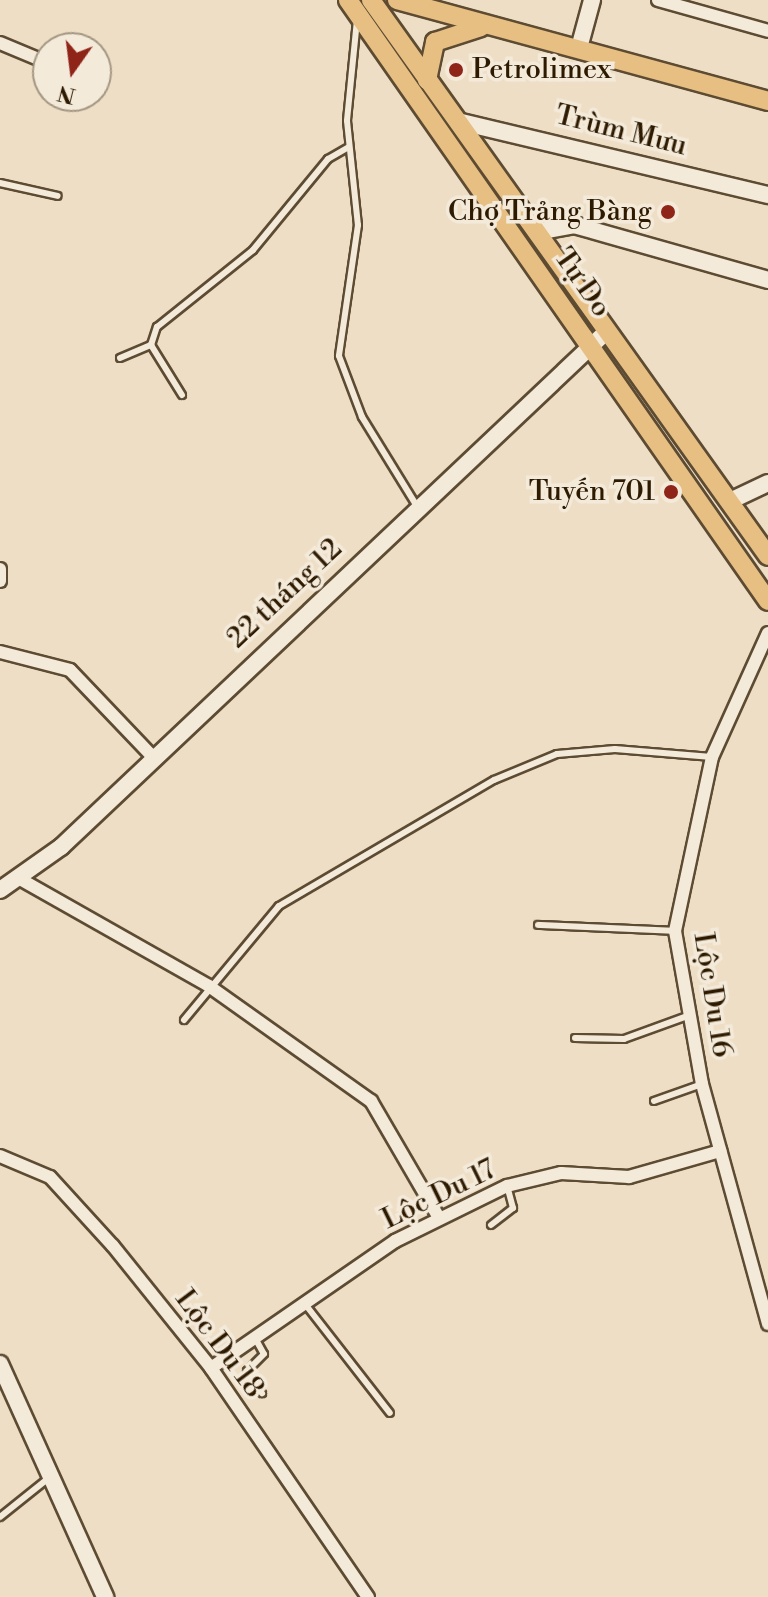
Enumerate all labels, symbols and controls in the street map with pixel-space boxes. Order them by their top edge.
north arrow [32,32,112,112]
place label: Petrolimex [472,53,611,87]
marker: Petrolimex [447,61,465,79]
text: N [55,79,78,109]
street label: Trùm Mưu [552,98,690,164]
place label: Chợ Trảng Bàng [448,195,652,229]
marker: Chợ Trảng Bàng [659,203,677,221]
street label: Tự Do [546,242,618,324]
place label: Tuyến 701 [529,475,655,509]
marker: Tuyến 701 [662,483,680,501]
street label: 22 tháng 12 [221,532,349,656]
street label: Lộc Du 16 [686,930,738,1060]
street label: Lộc Du 17 [377,1153,501,1237]
street label: Lộc Du 18 [168,1283,270,1405]

